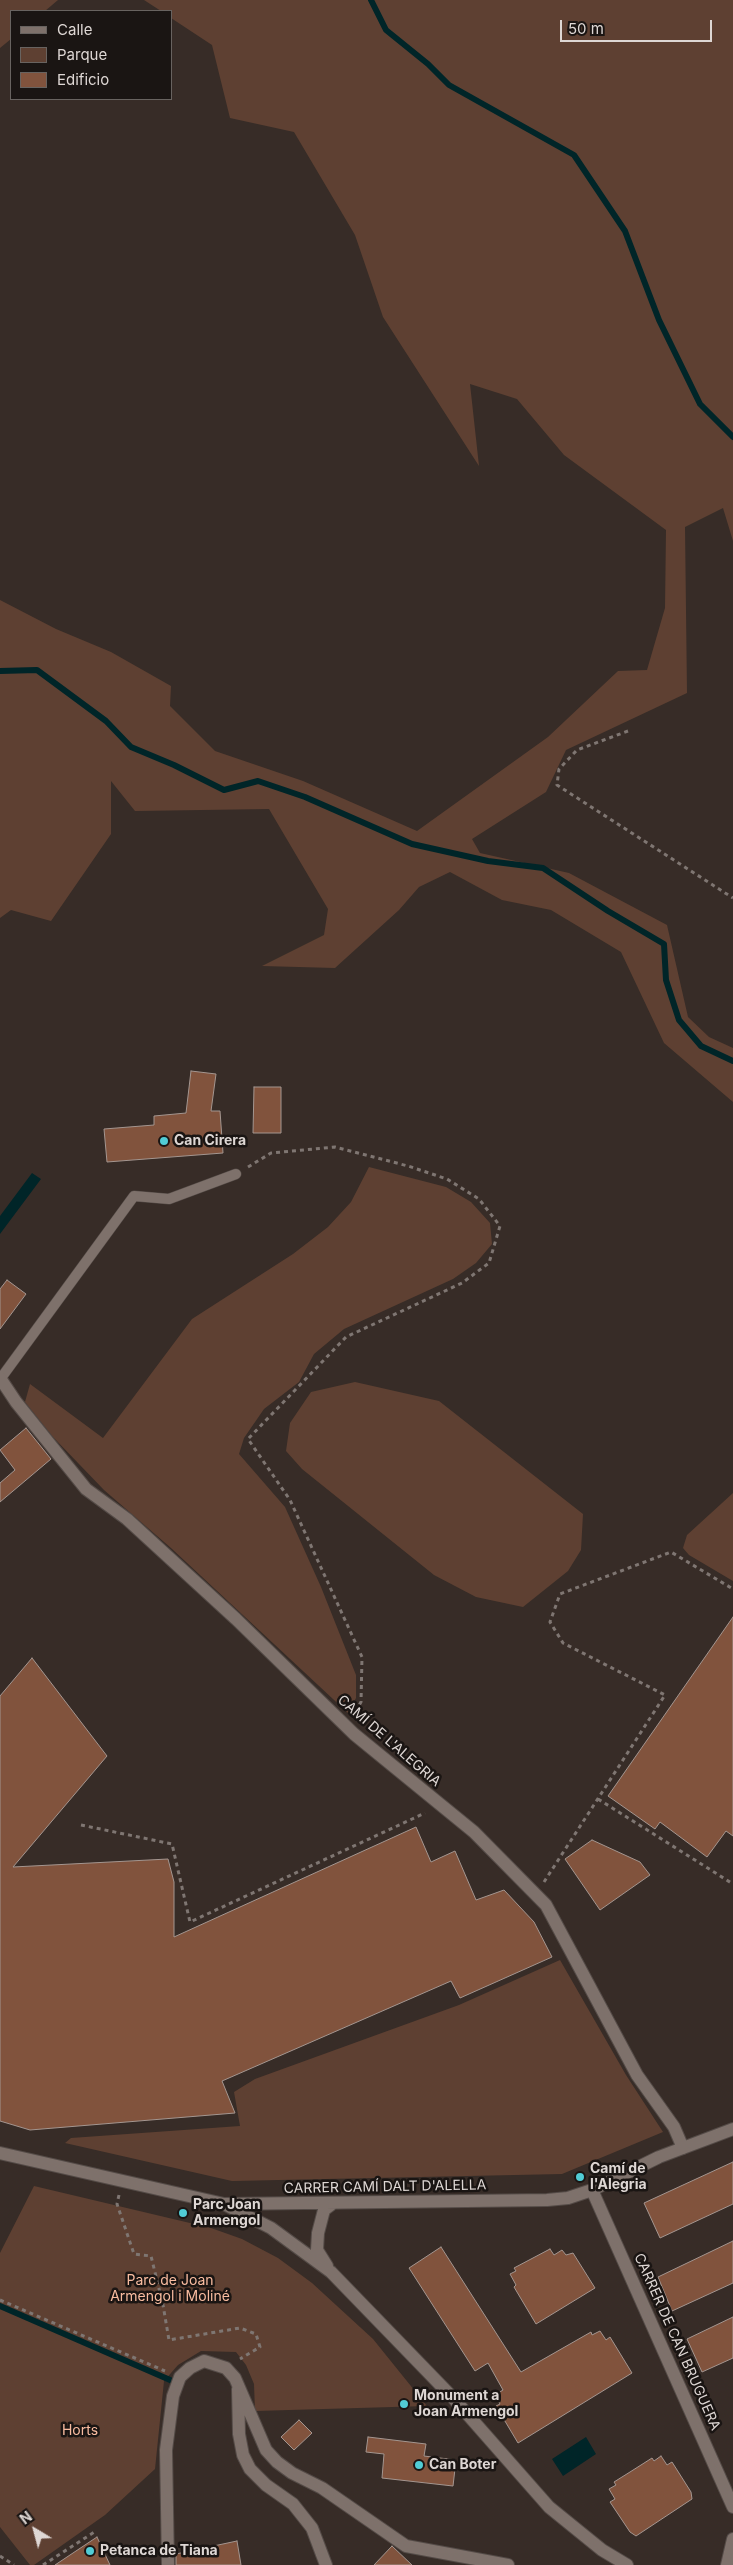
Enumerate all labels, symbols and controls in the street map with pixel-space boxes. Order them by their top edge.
legend [10,10,172,100]
scale bar [563,10,716,42]
text: 50 m [568,19,604,38]
text: Calle [57,20,92,39]
text: Parque [57,45,107,64]
text: Edificio [57,70,109,89]
place label: Can Cirera [174,1133,246,1149]
marker: Can Cirera [158,1135,170,1147]
street label: CAMÍ DE L'ALEGRIA [334,1692,444,1790]
place label: Camí de l'Alegria [590,2161,647,2194]
marker: Camí de l'Alegria [574,2171,586,2183]
street label: CARRER CAMÍ DALT D'ALELLA [284,2177,486,2197]
place label: Parc Joan Armengol [193,2197,261,2230]
marker: Parc Joan Armengol [177,2207,189,2219]
street label: CARRER DE CAN BRUGUERA [630,2251,724,2433]
park label: Parc de Joan Armengol i Moliné [110,2273,230,2306]
place label: Monument a Joan Armengol [414,2388,518,2420]
marker: Monument a Joan Armengol [398,2398,410,2410]
park label: Horts [62,2423,98,2439]
place label: Can Boter [429,2457,496,2473]
marker: Can Boter [413,2459,425,2471]
north arrow [10,2505,60,2555]
text: N [16,2508,35,2528]
place label: Petanca de Tiana [100,2543,218,2559]
marker: Petanca de Tiana [84,2545,96,2557]

